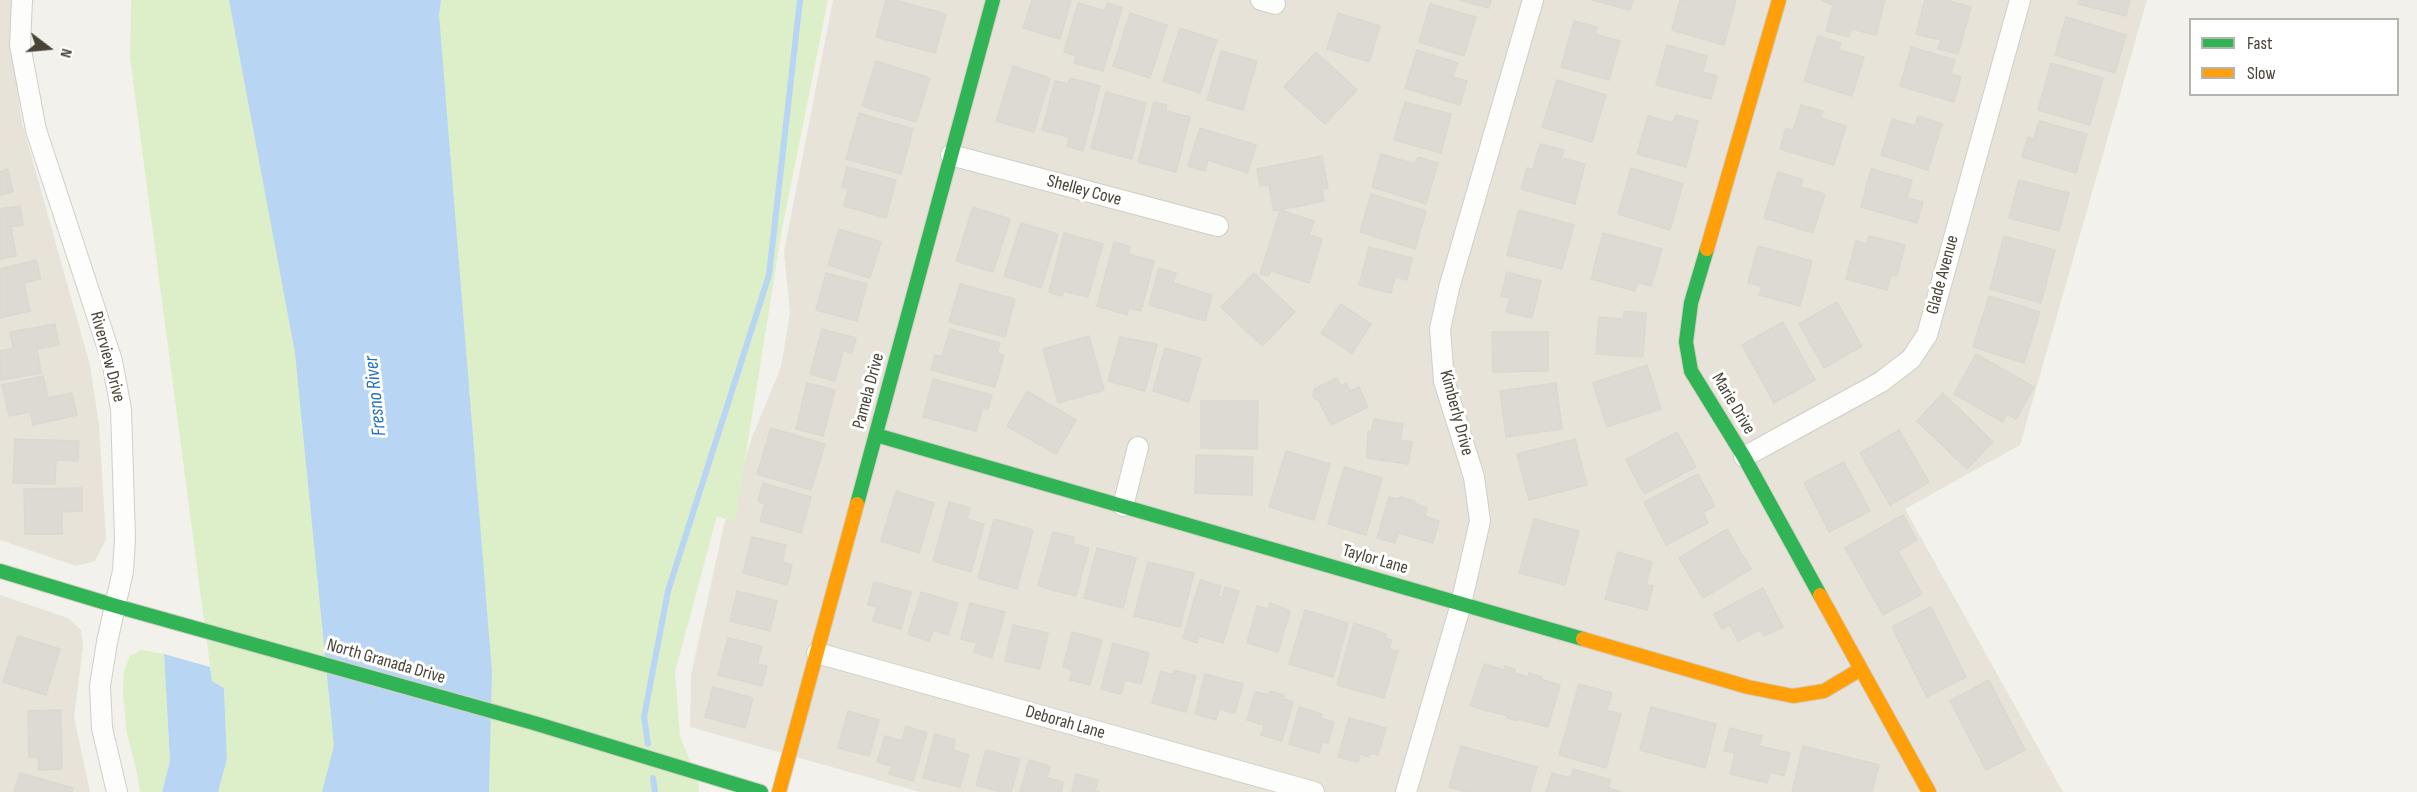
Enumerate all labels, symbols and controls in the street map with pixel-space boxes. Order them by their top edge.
north arrow [18,18,78,78]
legend [2189,18,2399,96]
text: Fast [2247,33,2272,54]
text: N [55,46,76,60]
text: Slow [2247,63,2276,84]
street label: Shelley Cove [1044,171,1124,211]
street label: Glade Avenue [1922,233,1964,317]
street label: Riverview Drive [85,309,129,405]
street label: Pamela Drive [849,351,889,431]
water label: Fresno River [360,355,392,437]
street label: Kimberly Drive [1434,368,1478,458]
street label: Marie Drive [1706,369,1760,439]
street label: Taylor Lane [1340,540,1410,580]
street label: North Granada Drive [324,635,448,689]
street label: Deborah Lane [1023,701,1107,745]

